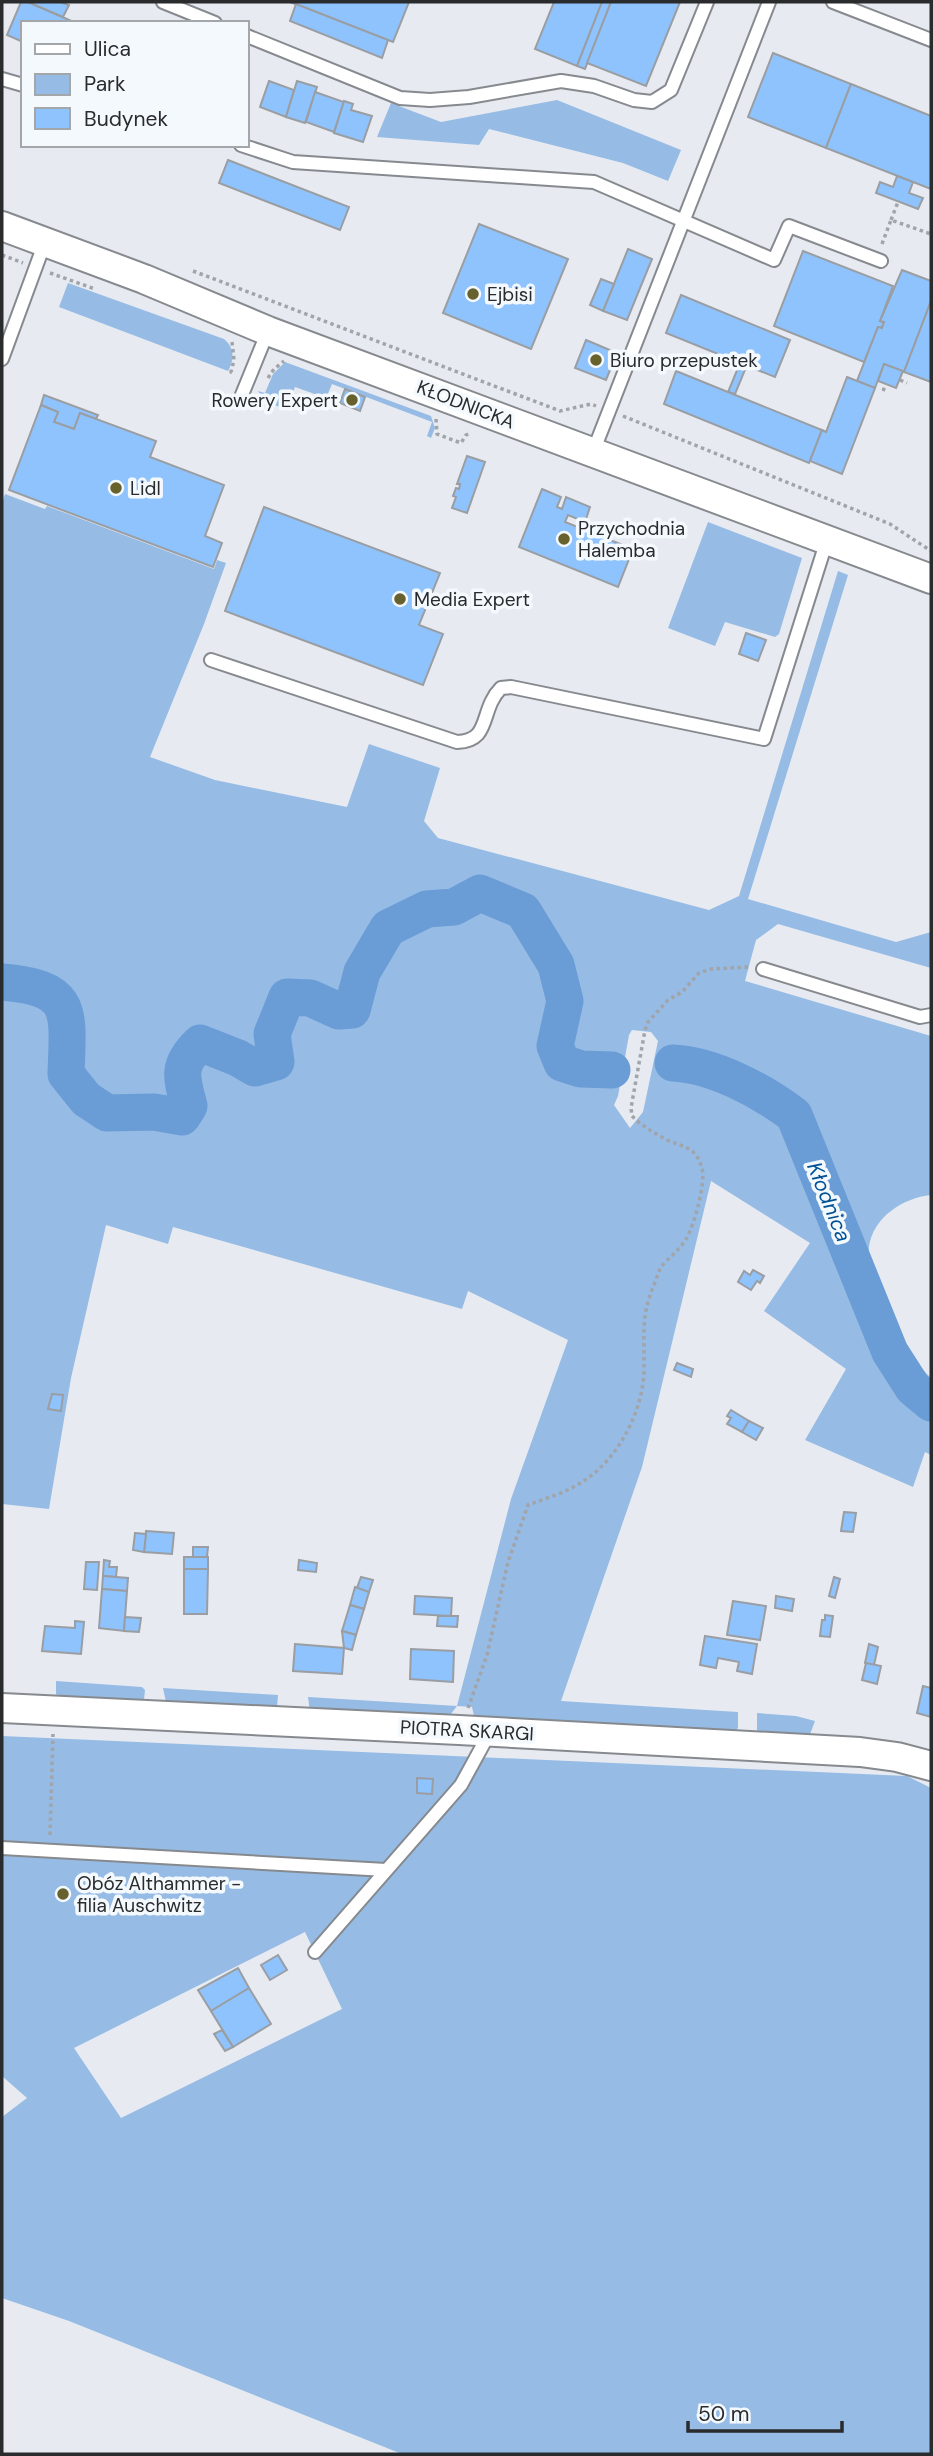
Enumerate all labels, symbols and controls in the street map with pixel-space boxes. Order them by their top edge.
legend [21,21,248,147]
text: Ulica [84,35,131,63]
text: Park [84,70,126,98]
text: Budynek [84,105,169,133]
place label: Ejbisi [487,282,533,307]
marker: Ejbisi [465,286,481,302]
place label: Biuro przepustek [610,348,758,373]
marker: Biuro przepustek [588,352,604,368]
street label: KŁODNICKA [413,374,519,435]
place label: Rowery Expert [211,388,338,413]
marker: Rowery Expert [344,392,360,408]
place label: Lidl [130,476,161,501]
marker: Lidl [108,480,124,496]
place label: Przychodnia Halemba [578,516,685,563]
marker: Przychodnia Halemba [556,531,572,547]
place label: Media Expert [414,587,530,612]
marker: Media Expert [392,591,408,607]
water label: Kłodnica [800,1158,858,1246]
street label: PIOTRA SKARGI [399,1715,535,1746]
place label: Obóz Althammer - filia Auschwitz [77,1871,241,1918]
marker: Obóz Althammer - filia Auschwitz [55,1886,71,1902]
scale bar [688,2390,842,2434]
text: 50 m [698,2400,749,2428]

